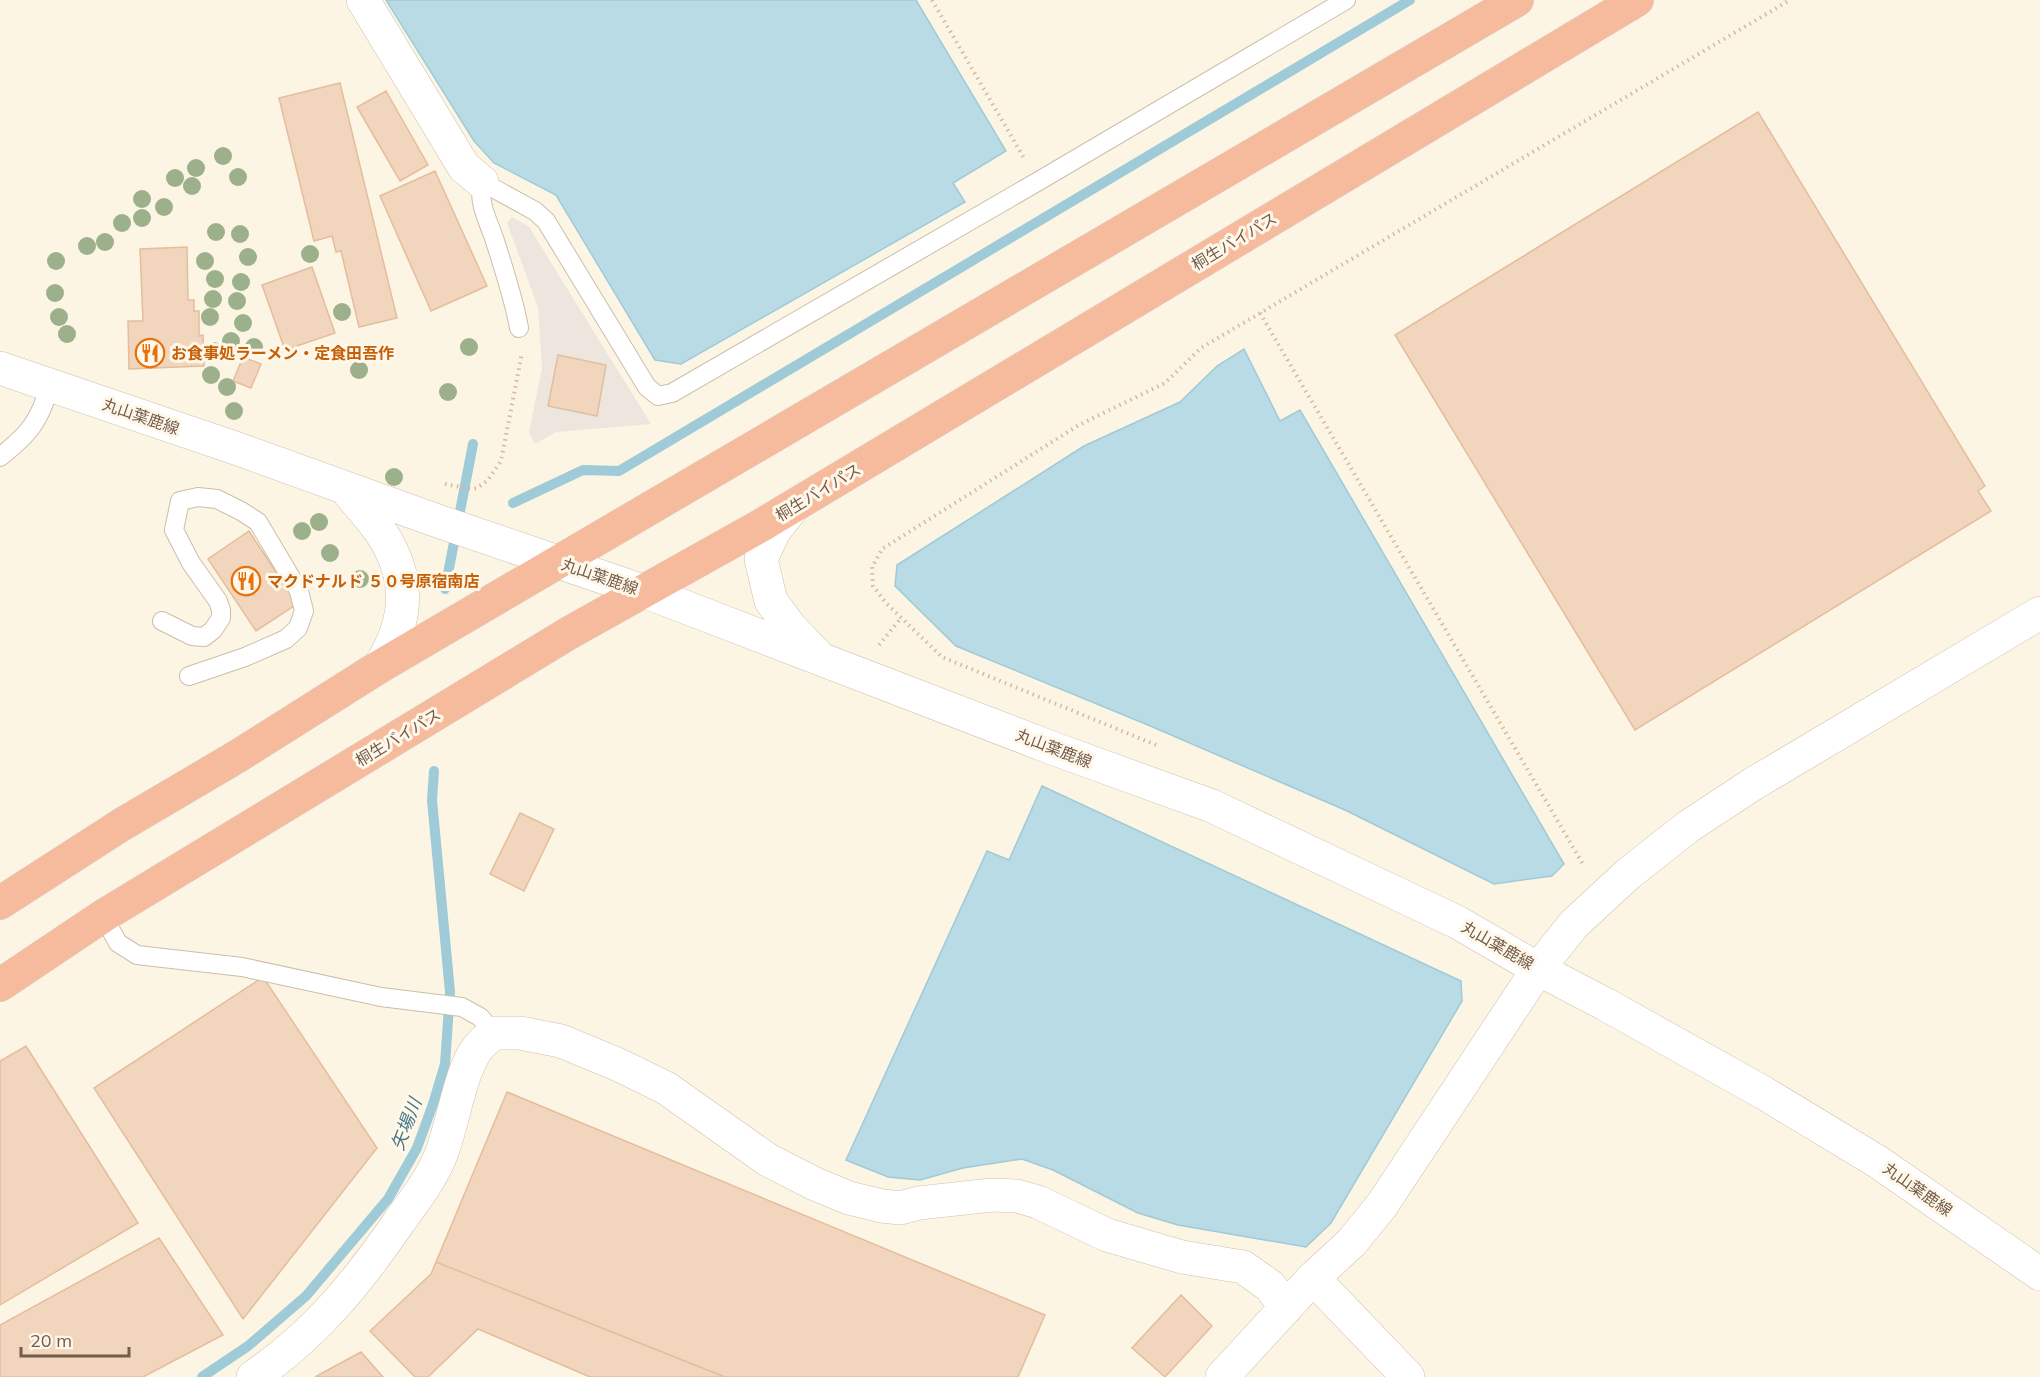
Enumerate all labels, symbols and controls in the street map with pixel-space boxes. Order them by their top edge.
street label: 桐生バイパス [1188,208,1280,274]
restaurant icon: お食事処ラーメン・定食田吾作 [134,337,166,369]
place label: お食事処ラーメン・定食田吾作 [171,343,394,363]
street label: 丸山葉鹿線 [100,394,182,438]
street label: 桐生バイパス [772,459,864,525]
street label: 丸山葉鹿線 [559,554,641,598]
restaurant icon: マクドナルド ５０号原宿南店 [230,565,262,597]
place label: マクドナルド ５０号原宿南店 [267,571,479,591]
street label: 桐生バイパス [352,704,444,770]
street label: 丸山葉鹿線 [1013,724,1095,772]
street label: 丸山葉鹿線 [1458,916,1538,974]
water label: 矢場川 [386,1093,427,1153]
street label: 丸山葉鹿線 [1879,1158,1957,1220]
scale bar [21,1320,129,1358]
text: 20 m [30,1329,72,1352]

